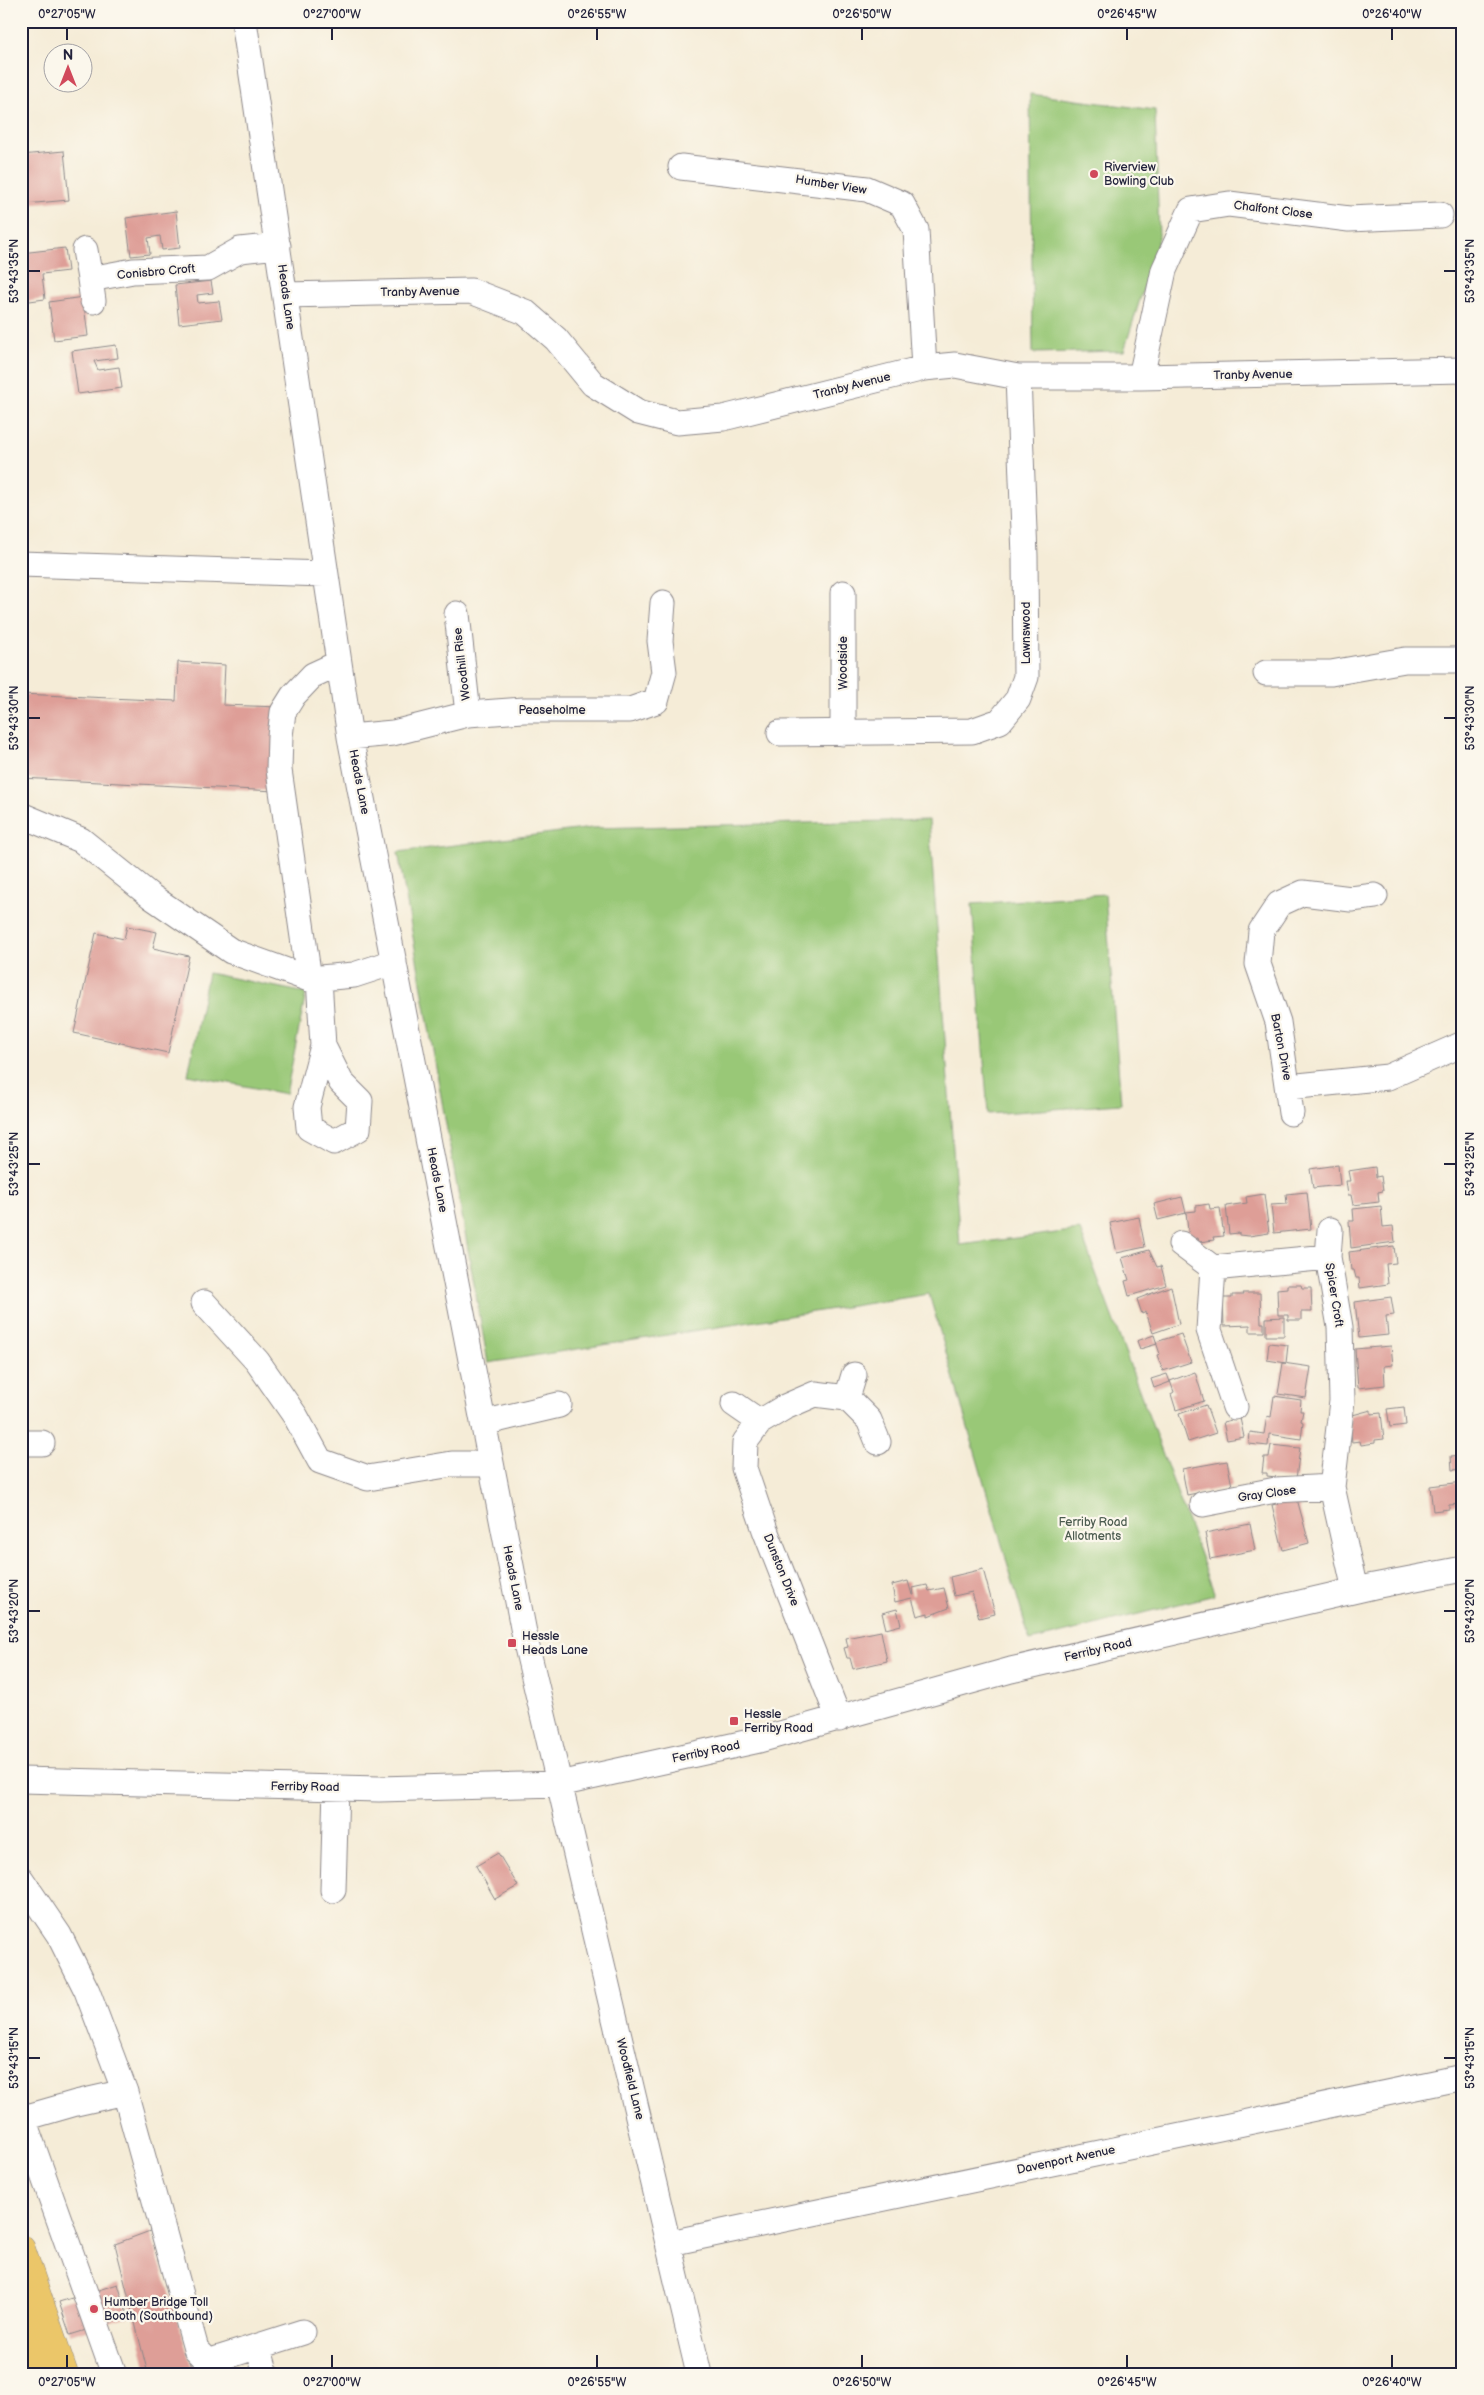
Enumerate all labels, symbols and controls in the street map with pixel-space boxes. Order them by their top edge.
text: 0°27'05"W [38,7,96,22]
text: 0°27'00"W [303,7,361,22]
text: 0°26'55"W [568,7,626,22]
text: 0°26'50"W [832,7,892,22]
text: 0°26'45"W [1097,7,1157,22]
text: 0°26'40"W [1362,7,1422,22]
north arrow [42,42,92,92]
text: N [63,47,73,64]
place label: Riverview Bowling Club [1104,160,1174,189]
marker: Riverview Bowling Club [1088,168,1100,180]
street label: Humber View [794,172,868,198]
street label: Chalfont Close [1233,198,1313,222]
text: 53°43'35"N [7,239,22,303]
text: 53°43'35"N [1463,239,1478,303]
street label: Conisbro Croft [116,261,196,283]
street label: Heads Lane [274,263,298,331]
street label: Tranby Avenue [380,284,460,300]
street label: Tranby Avenue [1213,367,1293,383]
street label: Tranby Avenue [812,369,892,403]
street label: Lawnswood [1019,602,1034,664]
street label: Woodhill Rise [450,627,474,701]
street label: Woodside [836,636,851,690]
text: 53°43'30"N [7,686,22,750]
text: 53°43'30"N [1463,686,1478,750]
street label: Peaseholme [518,703,586,718]
street label: Heads Lane [345,748,373,816]
street label: Barton Drive [1267,1012,1295,1082]
text: 53°43'25"N [7,1132,22,1196]
text: 53°43'25"N [1463,1132,1478,1196]
street label: Heads Lane [423,1146,451,1214]
street label: Spicer Croft [1322,1262,1347,1329]
street label: Gray Close [1237,1482,1297,1506]
park label: Ferriby Road Allotments [1059,1515,1128,1544]
street label: Dunston Drive [760,1532,802,1608]
street label: Heads Lane [499,1544,527,1612]
text: 53°43'20"N [7,1579,22,1643]
text: 53°43'20"N [1463,1579,1478,1643]
place label: Hessle Heads Lane [522,1629,588,1658]
street label: Ferriby Road [1063,1635,1133,1665]
marker: Hessle Heads Lane [506,1637,518,1649]
place label: Hessle Ferriby Road [744,1707,813,1736]
marker: Hessle Ferriby Road [728,1715,740,1727]
street label: Ferriby Road [671,1737,741,1766]
street label: Ferriby Road [270,1779,340,1795]
text: 53°43'15"N [7,2027,22,2089]
text: 53°43'15"N [1463,2027,1478,2089]
street label: Woodfield Lane [613,2037,647,2121]
street label: Davenport Avenue [1015,2142,1117,2178]
place label: Humber Bridge Toll Booth (Southbound) [104,2295,213,2324]
marker: Humber Bridge Toll Booth (Southbound) [88,2303,100,2315]
text: 0°27'05"W [38,2375,96,2390]
text: 0°27'00"W [303,2375,361,2390]
text: 0°26'55"W [568,2375,626,2390]
text: 0°26'50"W [832,2375,892,2390]
text: 0°26'45"W [1097,2375,1157,2390]
text: 0°26'40"W [1362,2375,1422,2390]

